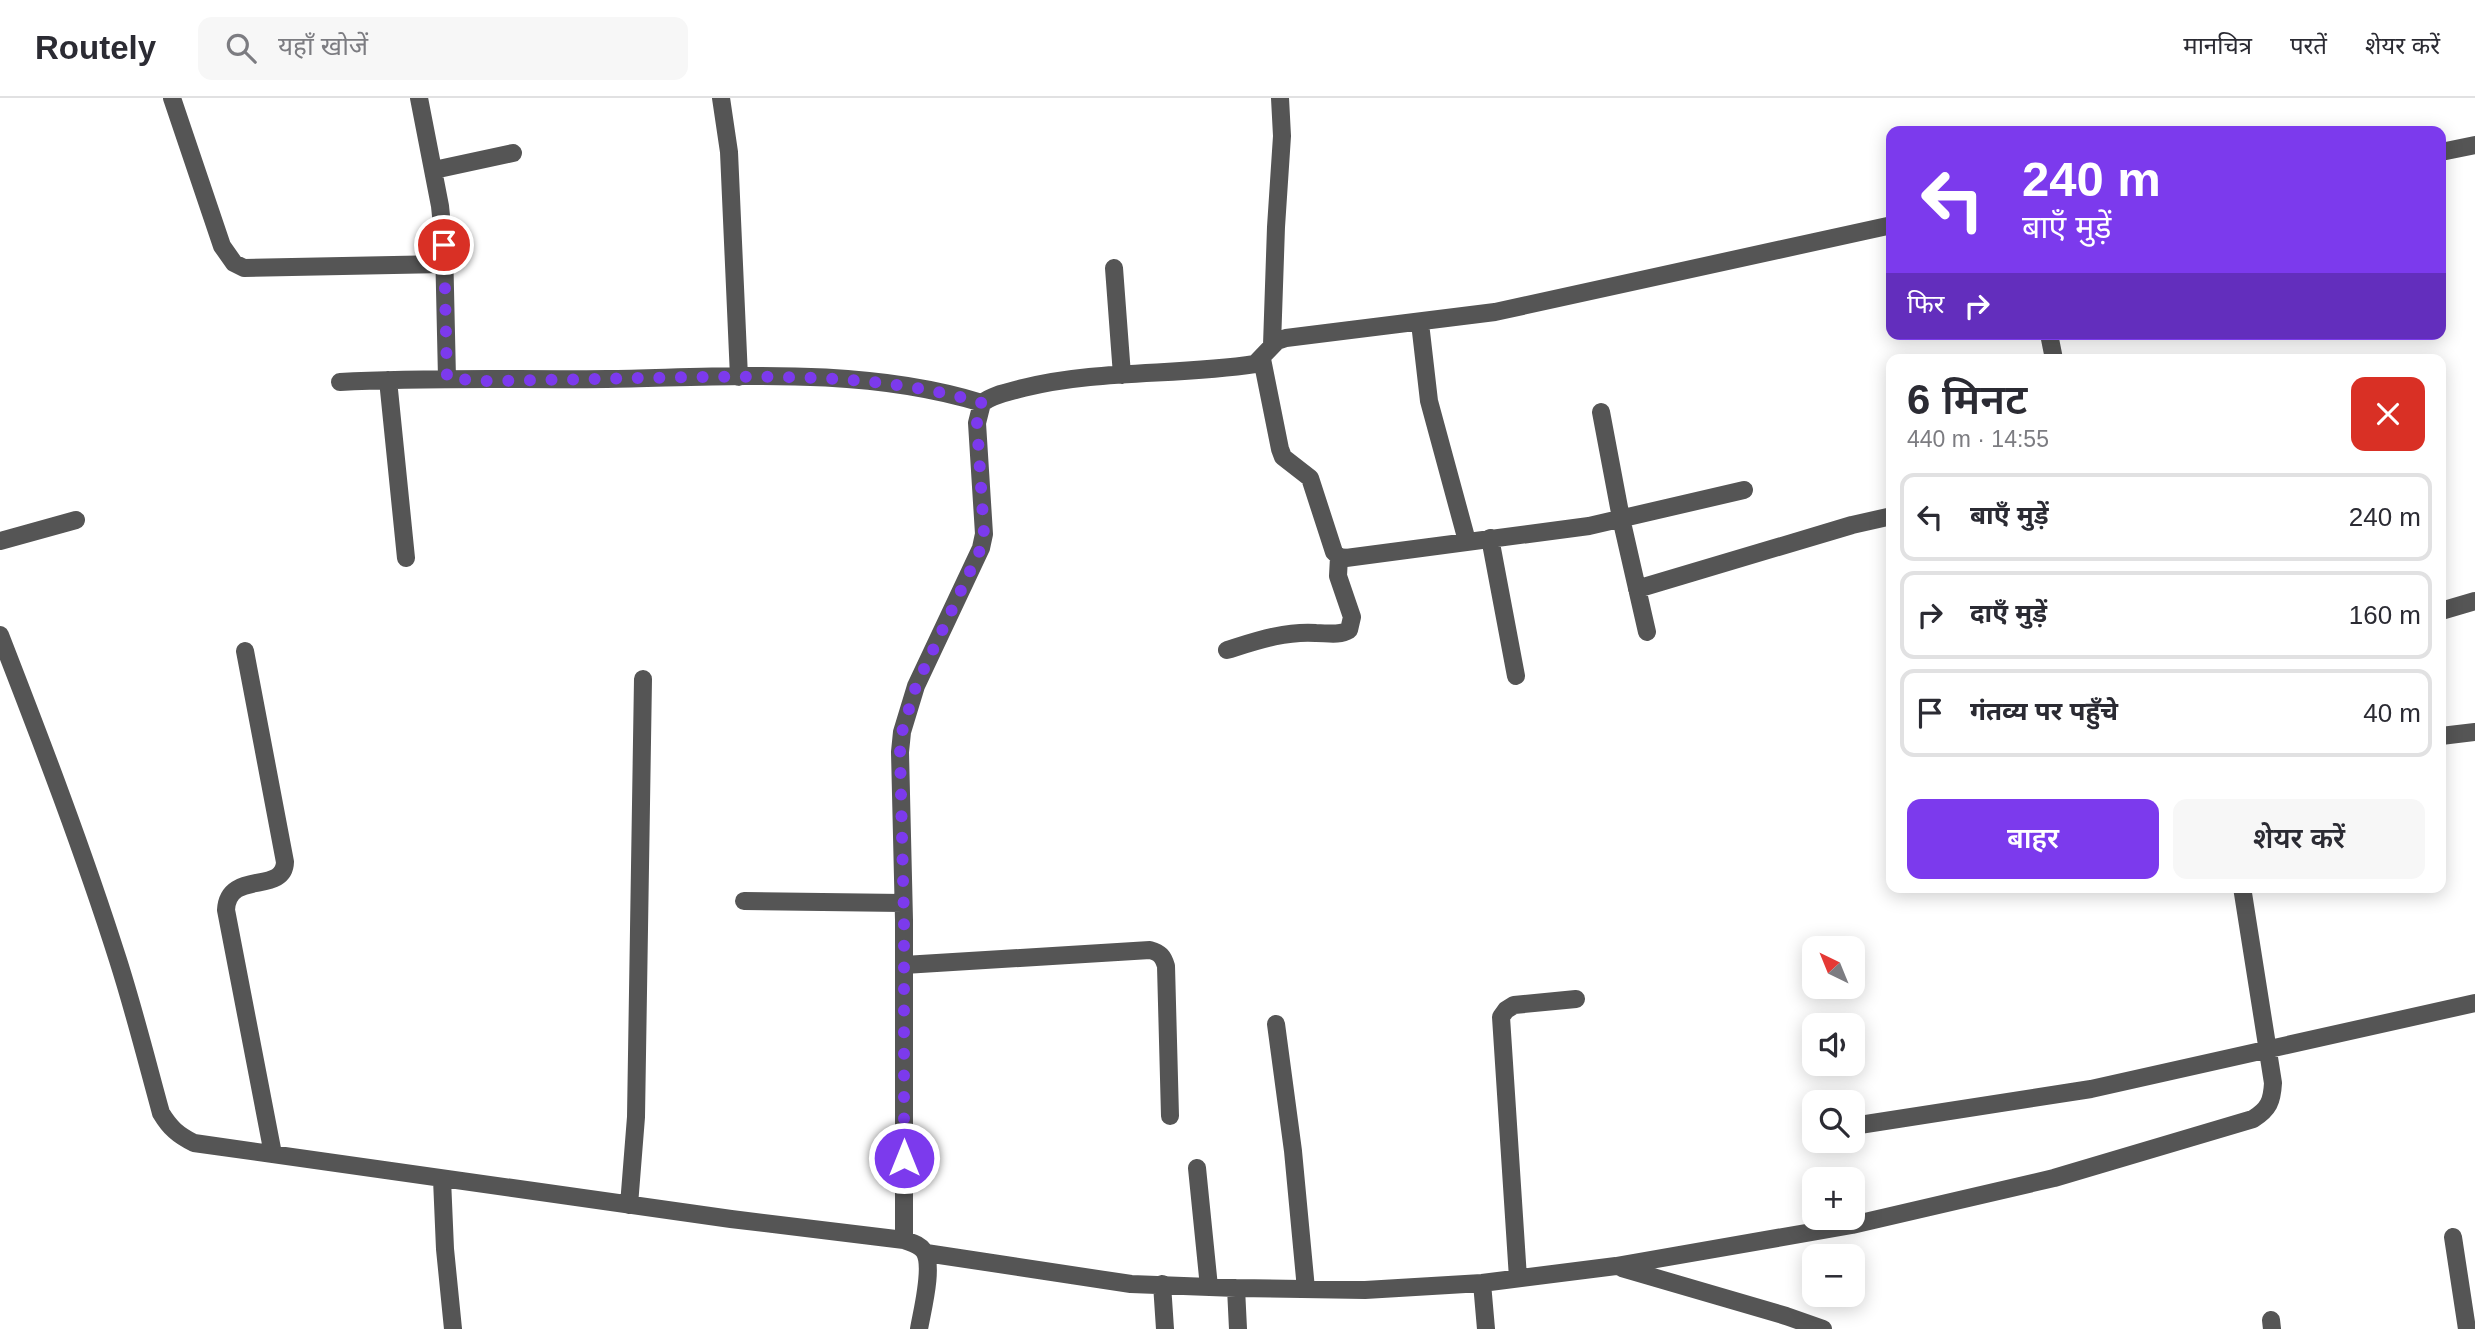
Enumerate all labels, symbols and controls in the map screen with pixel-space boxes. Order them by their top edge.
search box [198,17,688,80]
text: Routely [35,29,156,66]
icon: search [222,29,260,67]
text: यहाँ खोजें [278,31,368,61]
text: मानचित्र [2183,32,2252,59]
text: परतें [2290,32,2327,59]
text: शेयर करें [2365,32,2440,59]
text: 240 m [2022,152,2161,206]
icon: left [1907,154,1998,245]
text: बाएँ मुड़ें [2022,209,2111,245]
pin [414,215,474,275]
icon: arrive [425,226,463,264]
icon: right [1958,287,1996,325]
text: फिर [1907,289,1944,319]
text: 6 मिनट [1907,376,2027,423]
button: close [2351,377,2425,451]
text: 440 m · 14:55 [1907,426,2049,452]
icon: left [1911,498,1949,536]
text: बाएँ मुड़ें [1970,500,2049,530]
text: 240 m [2349,502,2421,532]
icon: right [1911,596,1949,634]
text: दाएँ मुड़ें [1970,598,2047,628]
text: 160 m [2349,600,2421,630]
icon: arrive [1911,694,1949,732]
text: गंतव्य पर पहुँचे [1970,696,2118,726]
text: 40 m [2363,698,2421,728]
button: बाहर [1907,799,2159,879]
button: शेयर करें [2173,799,2425,879]
north arrow [1802,936,1866,999]
map controls [1802,936,1865,1307]
button: sound [1802,1013,1865,1076]
button: search [1802,1090,1865,1153]
position arrow [867,1121,941,1195]
button: + [1802,1167,1865,1230]
button: − [1802,1244,1865,1307]

